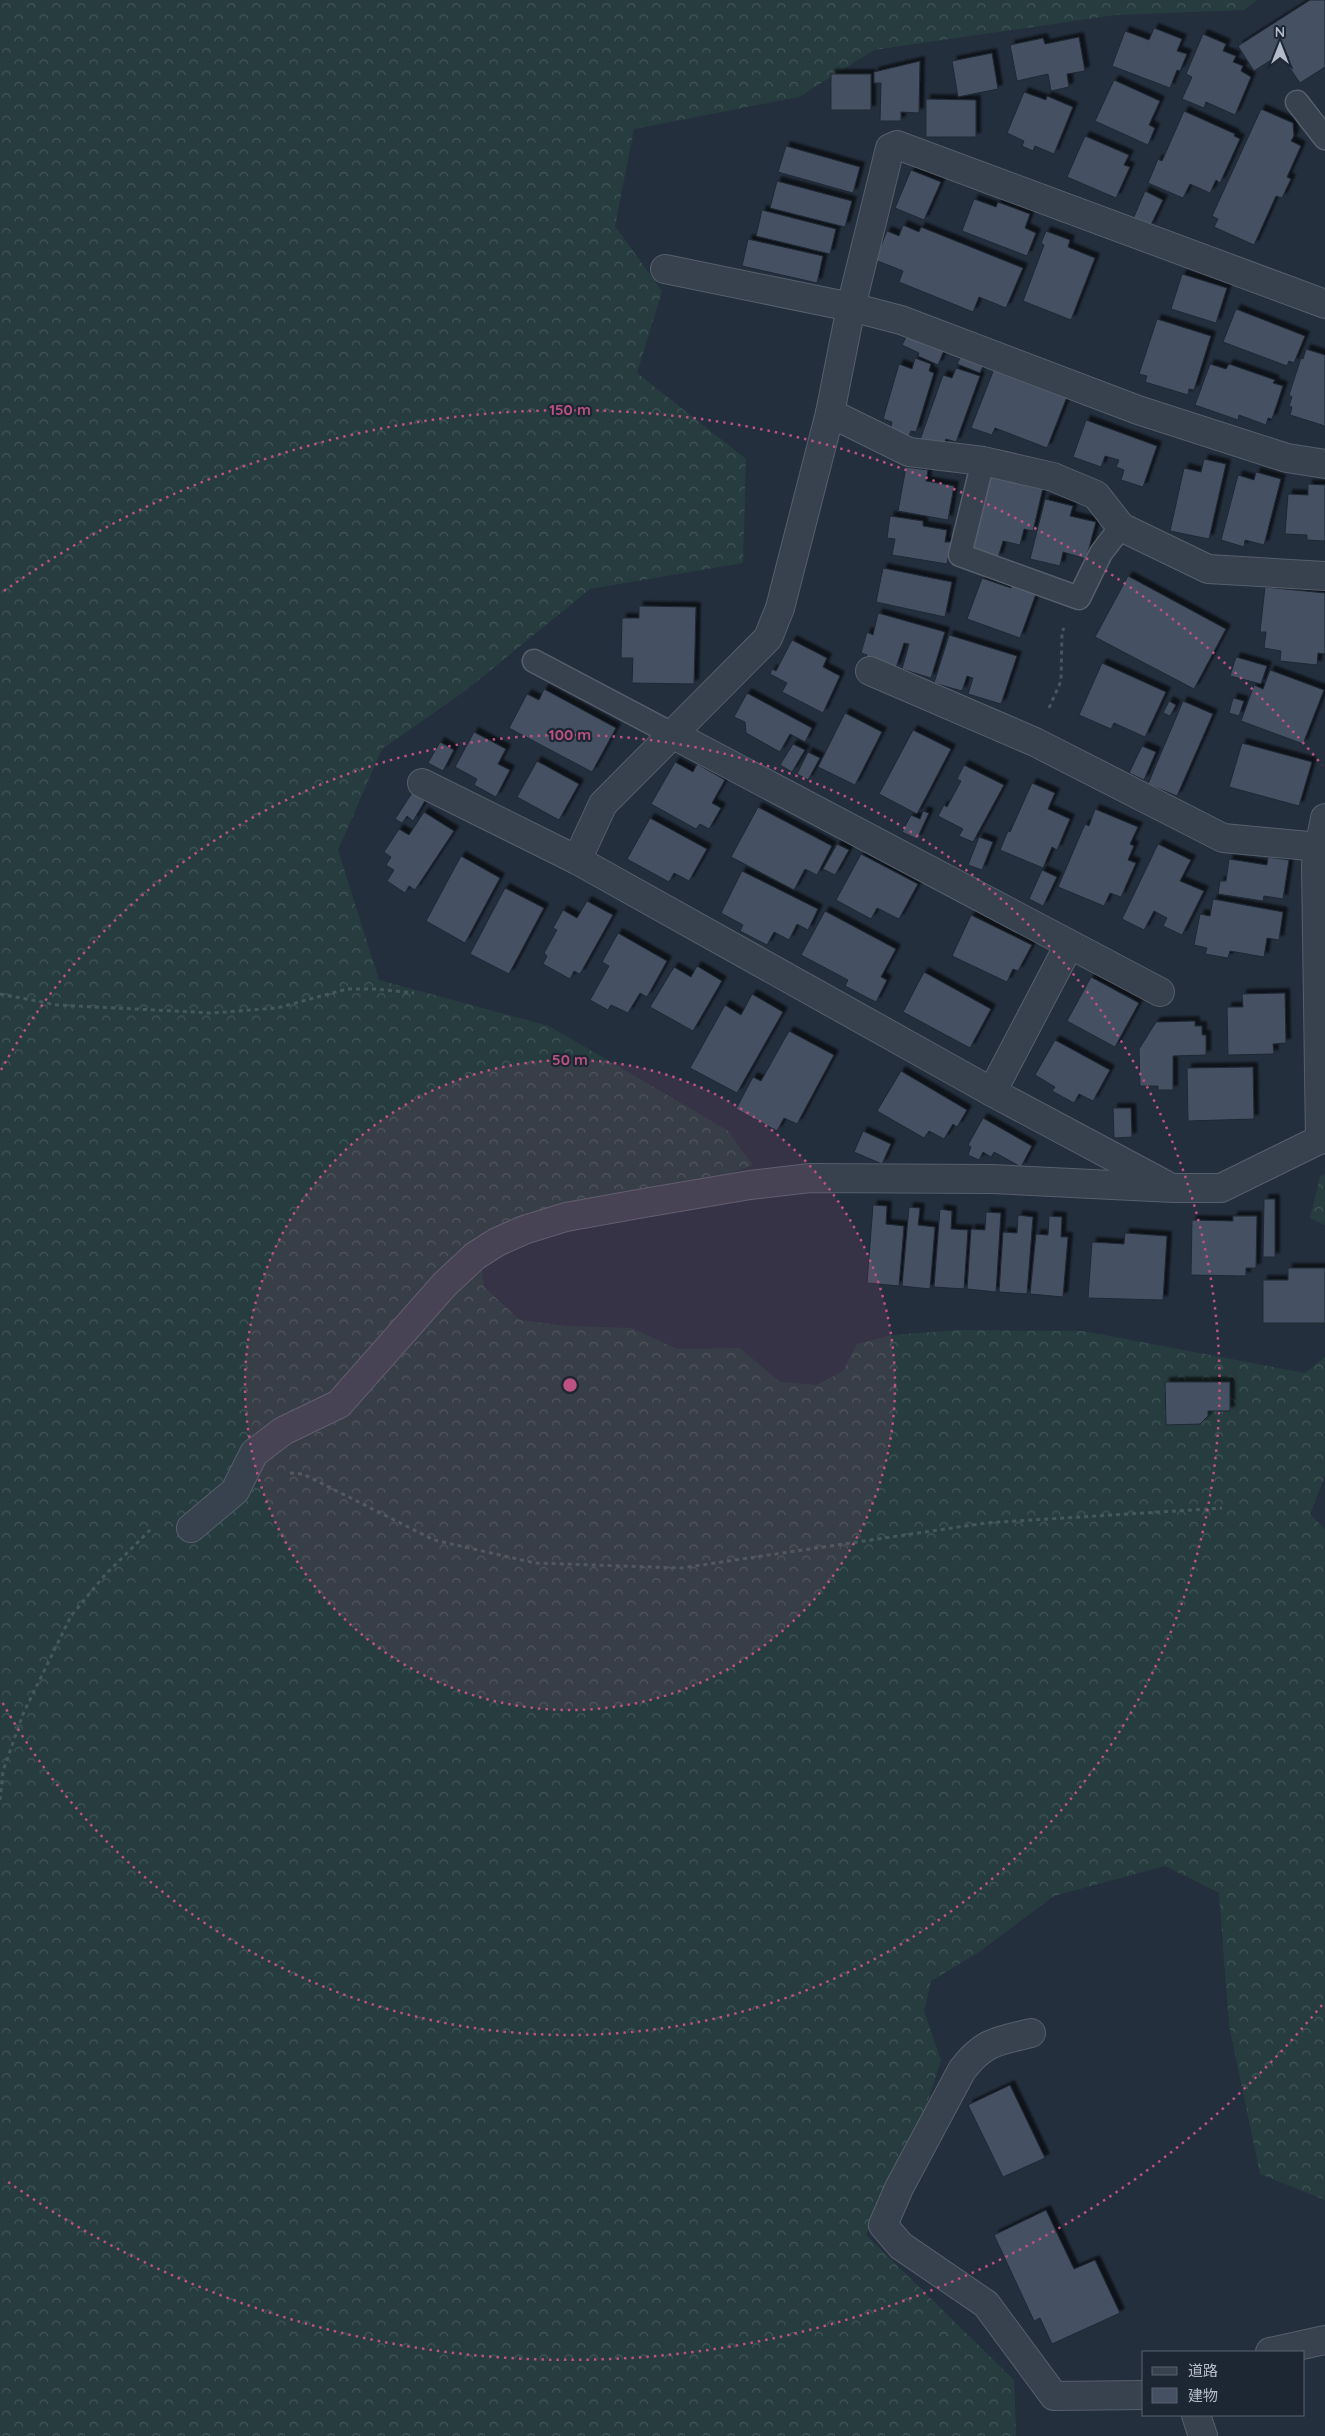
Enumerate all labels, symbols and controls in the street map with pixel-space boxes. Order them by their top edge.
north arrow [1255,20,1305,70]
text: N [1275,23,1285,41]
text: 150 m [549,400,591,419]
text: 100 m [549,725,591,744]
text: 50 m [552,1050,588,1069]
centre of rings [561,1376,579,1394]
legend [1142,2351,1305,2416]
text: 道路 [1188,2361,1218,2380]
text: 建物 [1188,2386,1218,2405]

